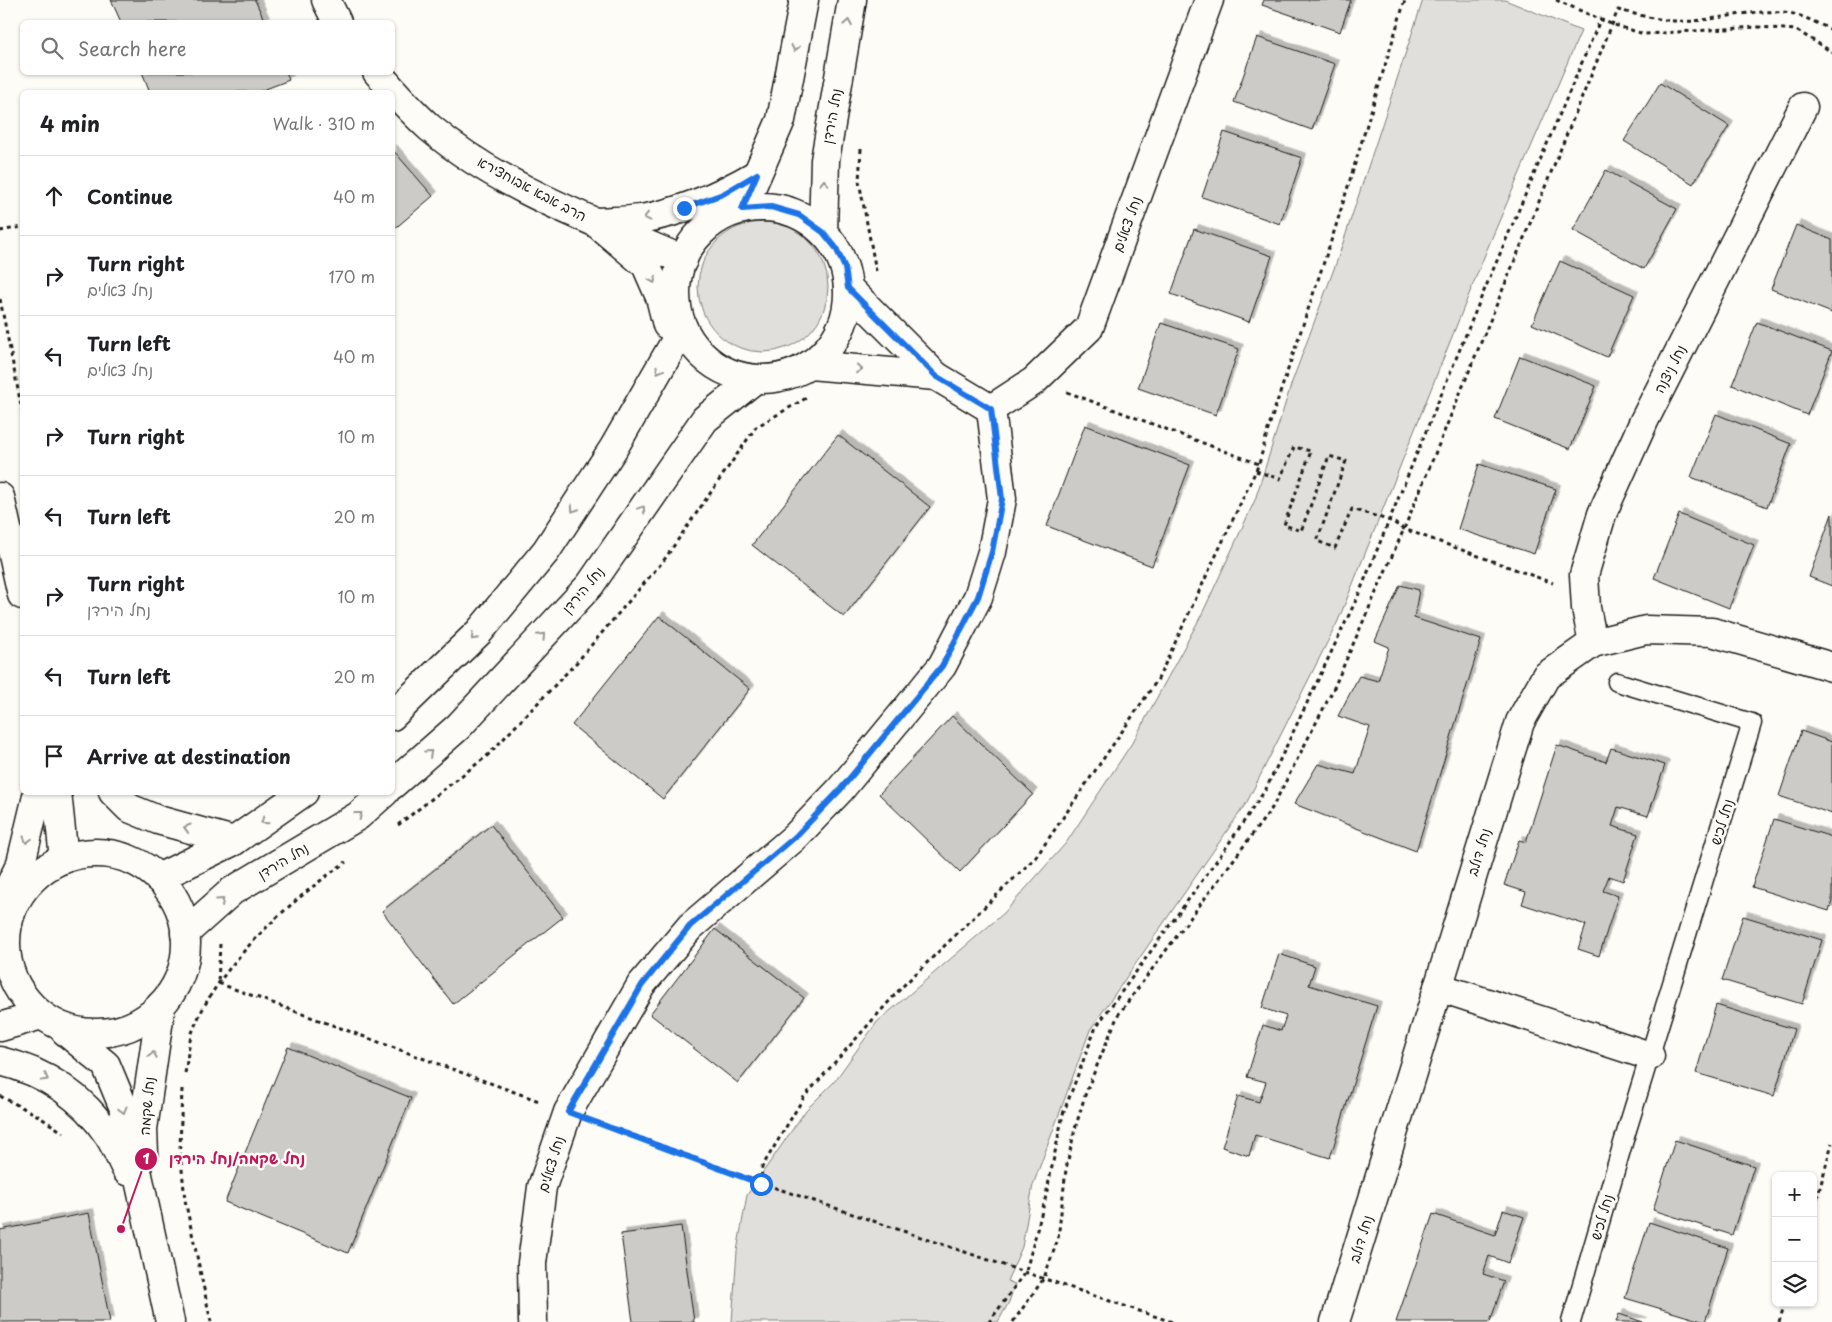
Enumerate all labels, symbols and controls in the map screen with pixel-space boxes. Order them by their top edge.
one-way arrow [843,18,853,27]
search box [20,20,395,75]
icon: search [38,34,66,62]
text: Search here [78,34,187,62]
one-way arrow [790,43,801,52]
street label: נחל הירדן [816,87,847,145]
text: 4 min [40,107,100,139]
text: Walk · 310 m [273,111,375,135]
street label: הרב אבא אבוחצירא [474,151,591,226]
one-way arrow [819,179,829,187]
icon: ahead [40,182,68,210]
text: Continue [87,182,173,210]
text: 40 m [333,184,375,208]
street label: נחל צאלים [1107,193,1146,255]
route end [673,197,696,220]
one-way arrow [643,211,652,222]
text: Turn right [87,249,185,277]
icon: right [40,262,68,290]
text: 170 m [329,264,375,288]
one-way arrow [646,275,657,284]
text: נחל צאלים [87,277,153,301]
text: Turn left [87,329,171,357]
street label: נחל ניצנה [1648,341,1691,397]
icon: left [40,342,68,370]
text: 40 m [333,344,375,368]
text: נחל צאלים [87,357,153,381]
one-way arrow [855,364,863,375]
one-way arrow [655,365,665,374]
icon: right [40,422,68,450]
text: Turn right [87,422,185,450]
text: 10 m [338,424,375,448]
icon: left [40,502,68,530]
text: Turn left [87,502,171,530]
one-way arrow [571,503,580,512]
text: 20 m [334,504,375,528]
one-way arrow [636,505,645,514]
street label: נחל הירדן [557,562,609,618]
text: Turn right [87,569,185,597]
icon: right [40,582,68,610]
text: 10 m [338,584,375,608]
text: נחל הירדן [87,597,151,621]
one-way arrow [471,631,480,640]
one-way arrow [536,633,545,642]
icon: left [40,662,68,690]
text: Turn left [87,662,171,690]
text: 20 m [334,664,375,688]
icon: arrive [40,742,68,770]
text: Arrive at destination [87,742,291,770]
one-way arrow [423,750,432,759]
street label: נחל לכיש [1705,796,1738,847]
one-way arrow [353,811,362,820]
one-way arrow [260,815,270,824]
one-way arrow [183,823,192,834]
street label: נחל דולב [1461,825,1496,878]
one-way arrow [23,835,33,843]
street label: נחל הירדן [253,837,312,884]
one-way arrow [216,898,225,907]
one-way arrow [147,1051,157,1060]
one-way arrow [40,1072,49,1082]
street label: נחל שקמה [133,1076,160,1136]
one-way arrow [117,1106,128,1114]
street label: נחל צאלים [532,1133,569,1195]
callout: נחל שקמה/נחל הירדן [134,1144,315,1174]
text: 1 [142,1146,150,1169]
text: נחל שקמה/נחל הירדן [169,1146,305,1169]
map controls [1772,1172,1817,1307]
button: + [1772,1172,1817,1217]
route start [750,1173,773,1196]
street label: נחל לכיש [1585,1191,1618,1242]
street label: נחל דולב [1343,1212,1378,1265]
button: − [1772,1217,1817,1262]
button: layers [1772,1262,1817,1307]

